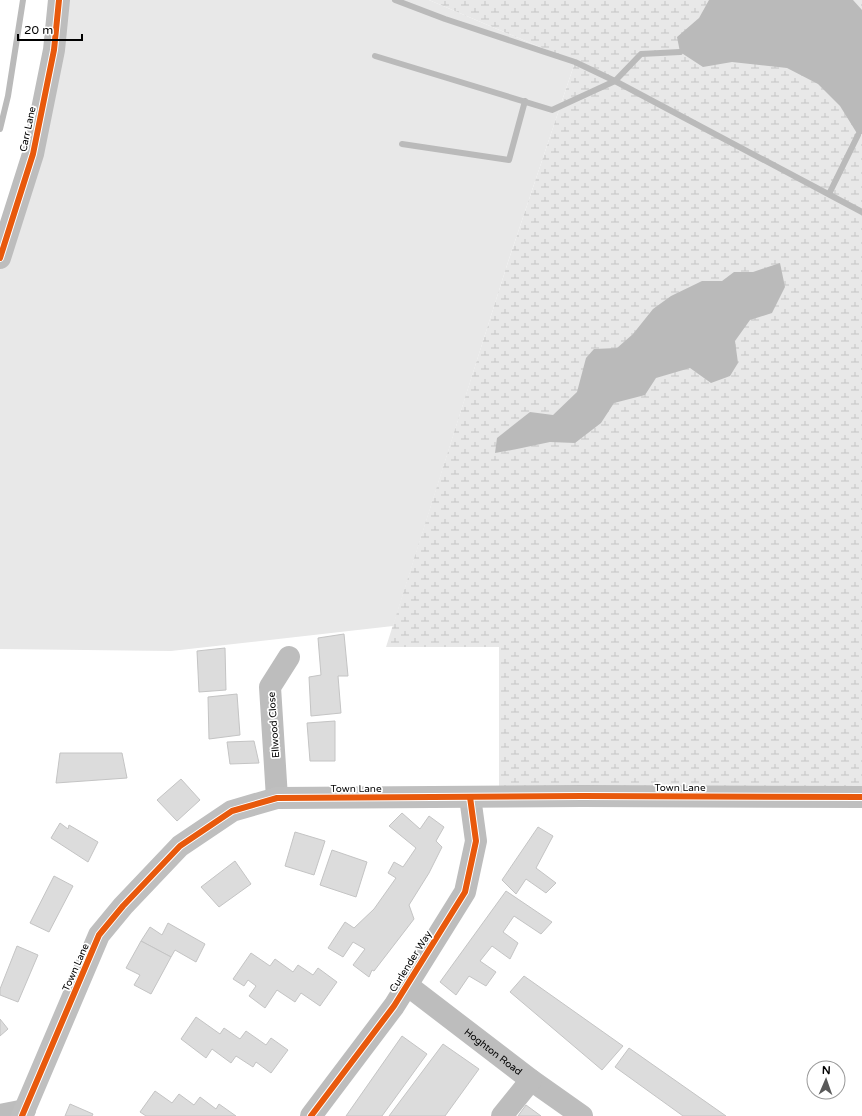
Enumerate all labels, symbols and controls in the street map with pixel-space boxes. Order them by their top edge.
scale bar [18,16,82,42]
text: 20 m [24,23,53,37]
street label: Carr Lane [17,105,39,153]
street label: Ellwood Close [266,691,282,758]
street label: Town Lane [654,782,706,794]
street label: Town Lane [330,783,382,795]
street label: Curlender Way [387,928,435,994]
street label: Town Lane [60,941,92,993]
street label: Hoghton Road [462,1026,524,1078]
north arrow [806,1060,846,1100]
text: N [822,1064,831,1077]

